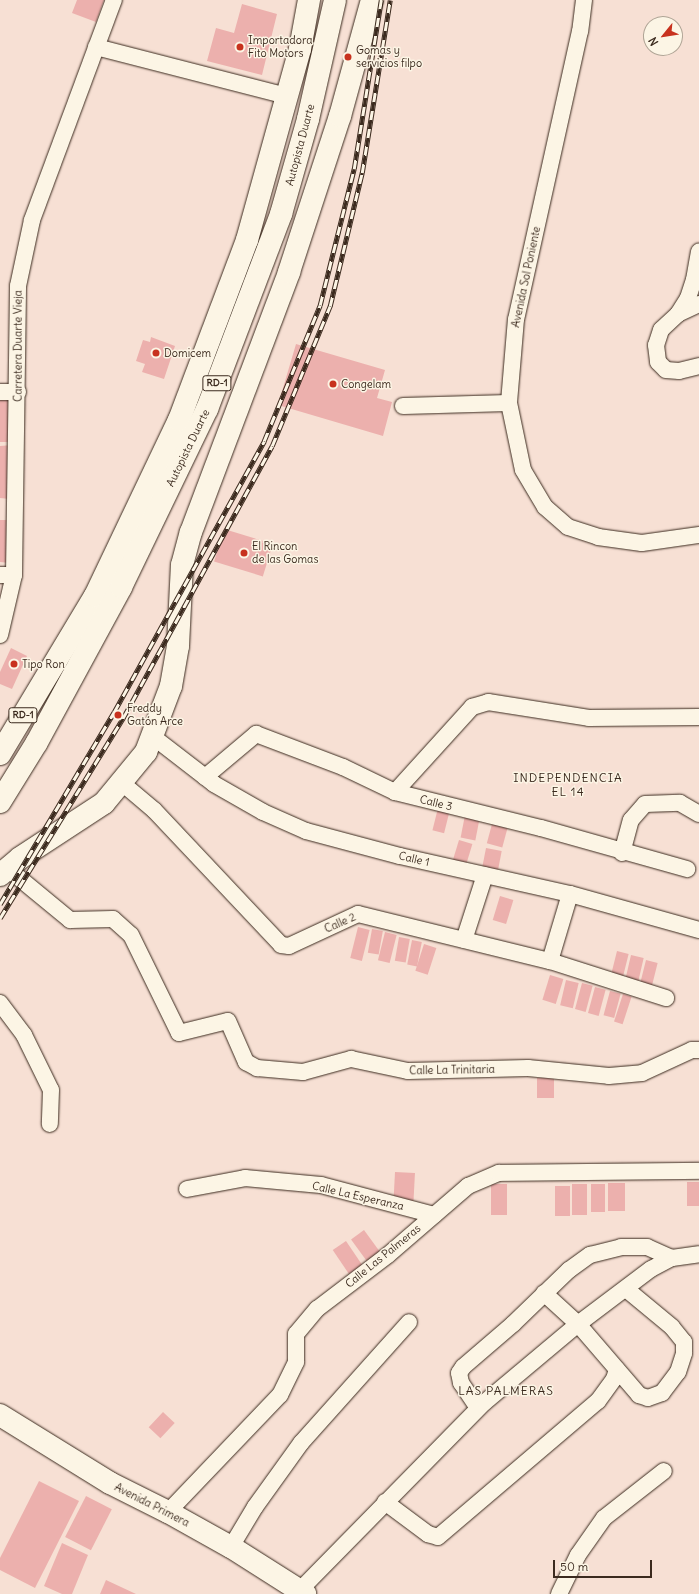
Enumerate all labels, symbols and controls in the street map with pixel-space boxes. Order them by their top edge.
north arrow [643,16,683,56]
place label: Importadora Fito Motors [248,34,313,60]
text: N [646,35,661,48]
marker: Importadora Fito Motors [235,42,245,52]
place label: Gomas y servicios filpo [356,44,422,70]
marker: Gomas y servicios filpo [343,52,353,62]
street label: Autopista Duarte [283,103,317,187]
street label: Avenida Sol Poniente [509,225,543,329]
street label: Carretera Duarte Vieja [11,290,25,402]
place label: Domicem [164,346,211,360]
marker: Domicem [151,348,161,358]
road number: RD-1 [202,375,232,391]
place label: Congelam [341,377,391,391]
marker: Congelam [328,379,338,389]
street label: Autopista Duarte [164,407,212,489]
place label: El Rincon de las Gomas [252,540,318,566]
marker: El Rincon de las Gomas [239,548,249,558]
place label: Tipo Ron [22,657,65,671]
marker: Tipo Ron [9,659,19,669]
place label: Freddy Gatón Arce [127,702,183,728]
road number: RD-1 [8,707,38,723]
marker: Freddy Gatón Arce [112,709,124,721]
district label: INDEPENDENCIA EL 14 [513,771,623,799]
street label: Calle 3 [418,793,454,813]
street label: Calle 1 [397,849,431,869]
street label: Calle 2 [322,910,358,936]
street label: Calle La Trinitaria [409,1063,495,1077]
street label: Calle La Esperanza [311,1179,405,1213]
street label: Calle Las Palmeras [343,1222,423,1290]
district label: LAS PALMERAS [458,1384,554,1398]
street label: Avenida Primera [112,1480,192,1530]
scale bar [555,1552,654,1578]
text: 50 m [560,1559,588,1574]

